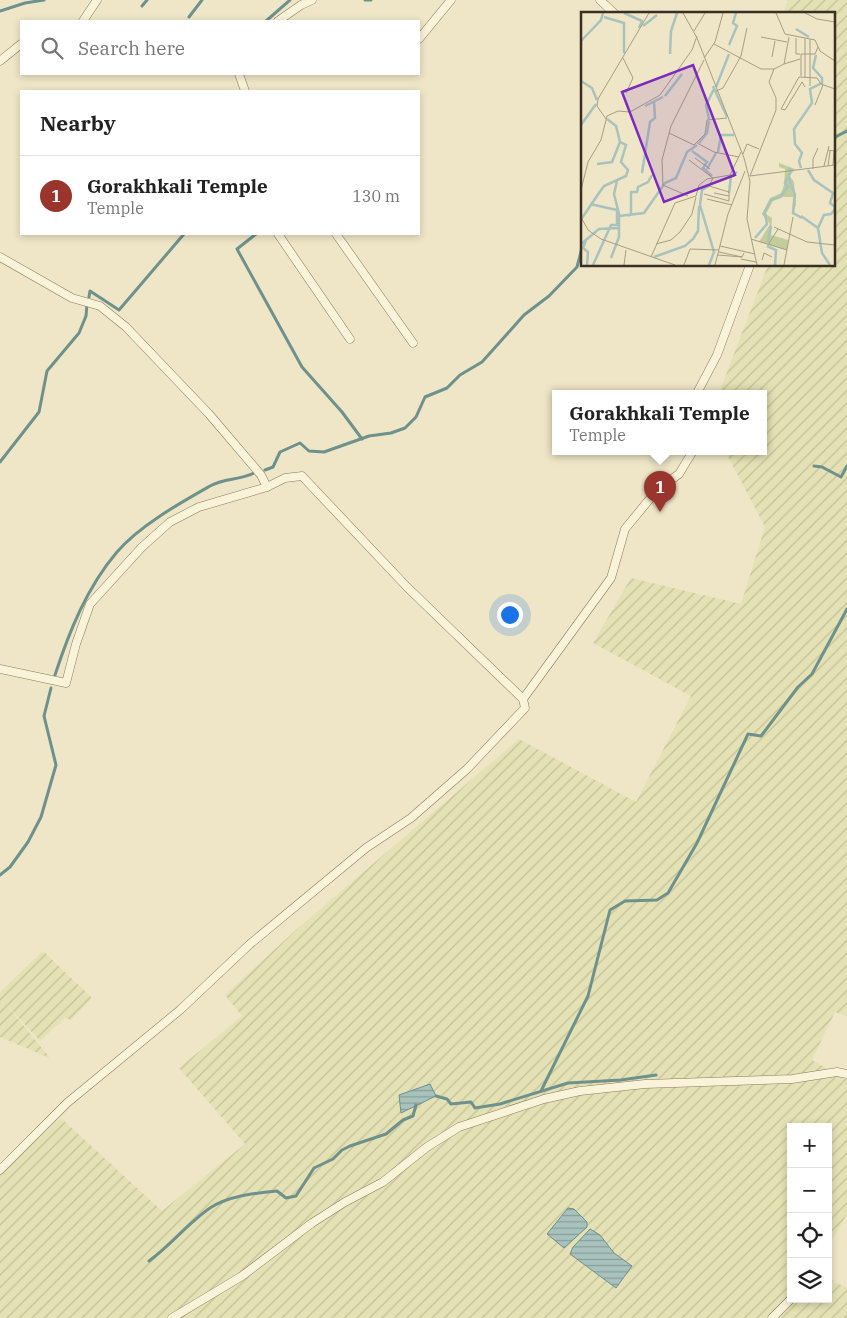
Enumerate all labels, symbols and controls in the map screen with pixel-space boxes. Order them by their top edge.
inset map [581,12,834,266]
search box [20,20,420,75]
icon: search [38,34,66,62]
text: Search here [78,36,185,60]
text: Nearby [40,109,116,137]
text: Gorakhkali Temple [87,174,268,198]
text: 1 [51,186,61,206]
text: 130 m [352,186,400,206]
text: Temple [87,198,144,218]
popup [552,390,767,455]
text: Gorakhkali Temple [569,401,750,425]
text: Temple [569,425,626,445]
pin: 1 [644,471,676,512]
your location [497,602,523,628]
map controls [787,1123,832,1303]
button: + [787,1123,832,1168]
button: − [787,1168,832,1213]
button: locate [787,1213,832,1258]
button: layers [787,1258,832,1303]

